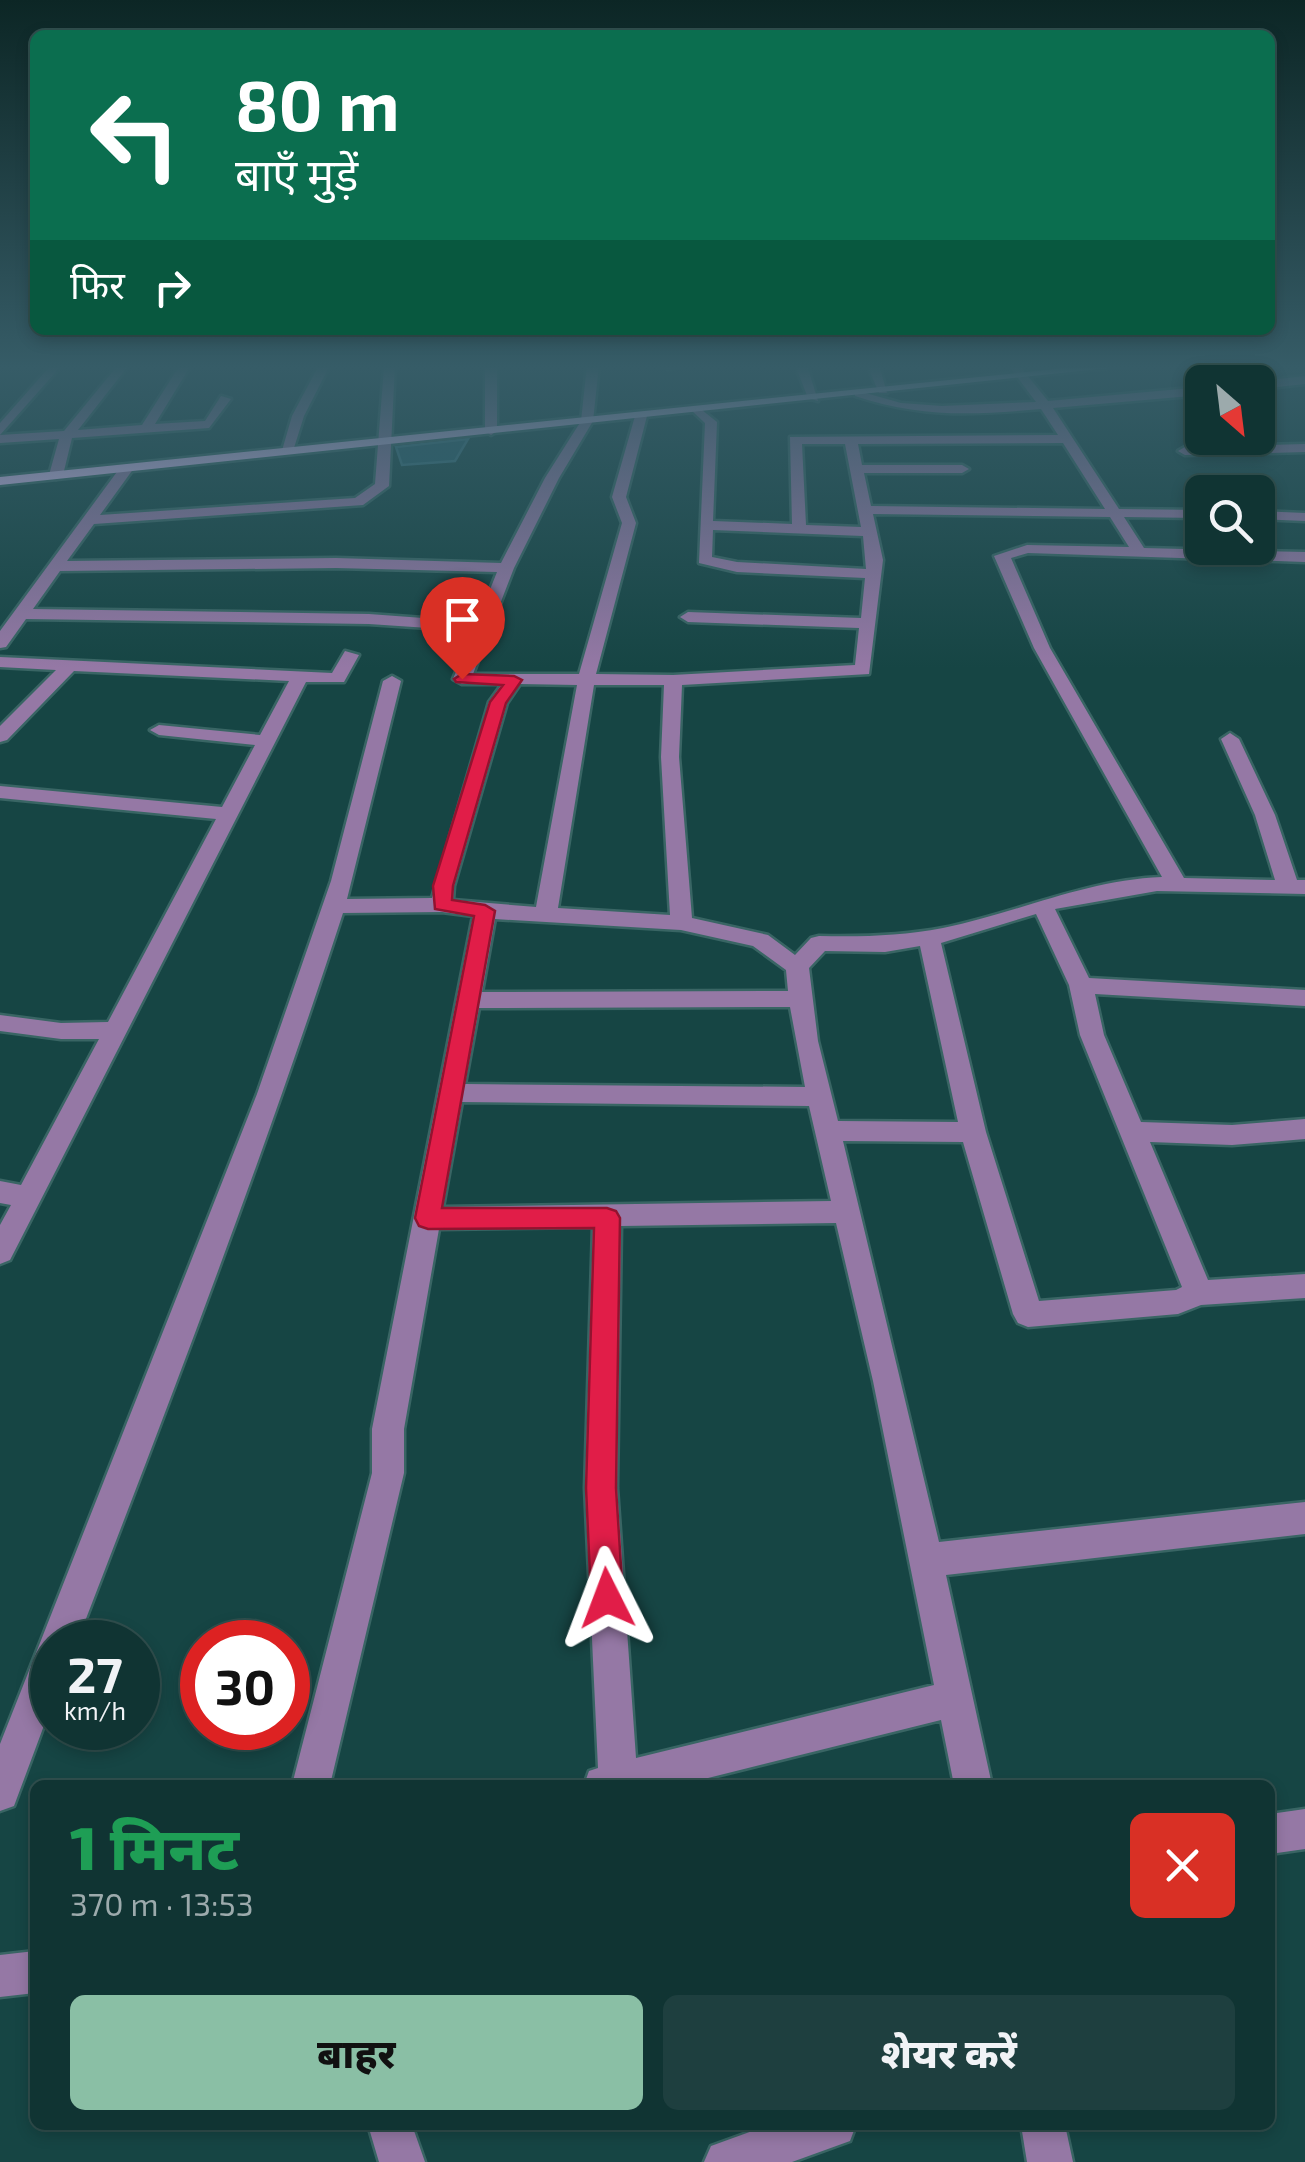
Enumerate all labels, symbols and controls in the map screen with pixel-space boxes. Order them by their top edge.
text: 80 m [235,61,400,145]
icon: left [70,70,200,200]
text: बाएँ मुड़ें [235,146,358,200]
icon: right [145,260,200,315]
text: फिर [70,261,125,307]
north arrow [1185,365,1275,455]
map controls [1185,365,1275,565]
button: search [1185,475,1275,565]
pin [420,577,505,680]
icon: arrive [435,592,490,647]
position arrow [555,1546,659,1650]
speed limit sign: 30 [180,1620,310,1750]
text: 27 [67,1643,123,1703]
text: km/h [64,1695,126,1725]
text: 1 मिनट [70,1810,239,1882]
button: close [1130,1813,1235,1918]
text: 370 m · 13:53 [70,1884,254,1922]
button: बाहर [70,1995,643,2110]
button: शेयर करें [663,1995,1235,2110]

